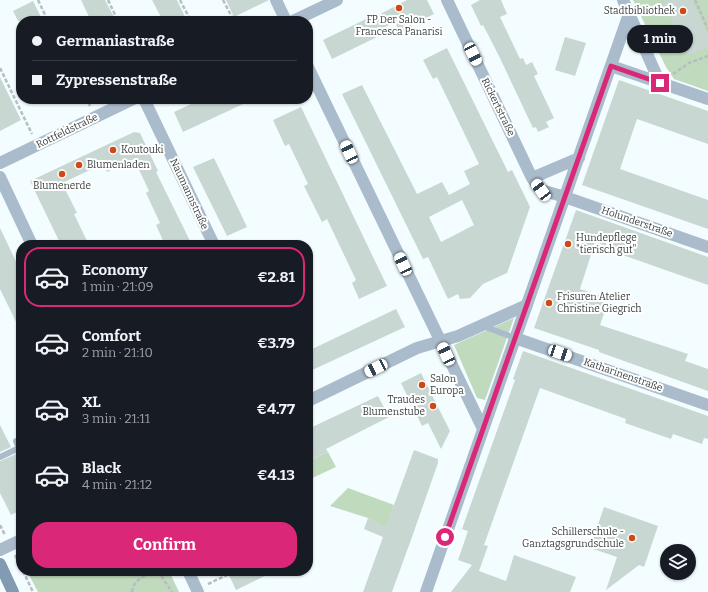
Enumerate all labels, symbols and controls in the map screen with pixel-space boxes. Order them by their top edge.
marker: FP Der Salon - Francesca Panarisi [394,3,404,13]
place label: Stadtbibliothek [604,5,675,17]
marker: Stadtbibliothek [678,6,688,16]
place label: FP Der Salon - Francesca Panarisi [356,14,443,38]
callout: 1 min [627,25,693,53]
text: 1 min [644,31,676,46]
text: Germaniastraße [56,32,174,50]
car [462,41,484,67]
text: Zypressenstraße [56,71,177,89]
route end [651,74,669,92]
street label: Rickertstraße [479,76,517,138]
street label: Rottfeldstraße [34,111,100,151]
car [338,139,360,165]
place label: Koutouki [121,144,164,156]
marker: Koutouki [108,145,118,155]
street label: Naumannstraße [167,157,211,231]
place label: Blumenladen [87,159,150,171]
marker: Blumenladen [74,160,84,170]
marker: Blumenerde [57,169,67,179]
car [529,177,553,203]
place label: Blumenerde [33,180,91,192]
street label: Holunderstraße [600,204,674,240]
place label: Hundepflege "tierisch gut" [576,232,637,256]
marker: Hundepflege "tierisch gut" [563,239,573,249]
car [392,251,414,277]
icon: car [34,259,70,295]
text: Economy [82,261,148,279]
text: €2.81 [257,268,295,286]
text: 1 min · 21:09 [82,279,153,294]
place label: Frisuren Atelier Christine Giegrich [557,291,642,315]
marker: Frisuren Atelier Christine Giegrich [544,298,554,308]
icon: car [34,325,70,361]
text: Comfort [82,327,141,345]
text: €3.79 [257,334,295,352]
car [435,341,457,367]
car [547,343,573,363]
text: 2 min · 21:10 [82,345,153,360]
street label: Katharinenstraße [582,356,664,394]
car [363,357,389,379]
place label: Salon Europa [430,373,464,397]
marker: Salon Europa [417,380,427,390]
icon: car [34,391,70,427]
text: XL [82,393,101,411]
place label: Traudes Blumenstube [362,394,425,418]
text: €4.77 [257,400,295,418]
marker: Traudes Blumenstube [428,401,438,411]
text: 3 min · 21:11 [82,411,150,426]
icon: car [34,457,70,493]
text: Black [82,459,121,477]
text: €4.13 [257,466,295,484]
text: 4 min · 21:12 [82,477,152,492]
button: Confirm [32,522,297,568]
place label: Schillerschule - Ganztagsgrundschule [522,526,624,550]
route start [436,528,454,546]
marker: Schillerschule - Ganztagsgrundschule [627,533,637,543]
map controls [660,544,696,580]
button: layers [660,544,696,580]

